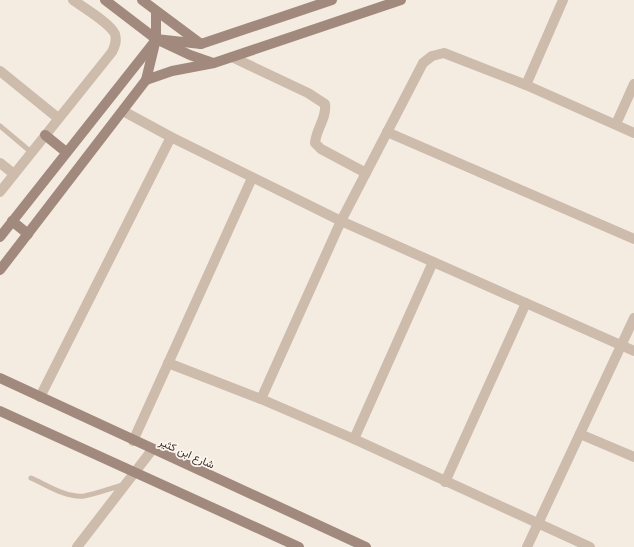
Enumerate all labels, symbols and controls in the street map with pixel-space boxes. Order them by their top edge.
street label: شارع ابن كثير [156,434,217,472]

